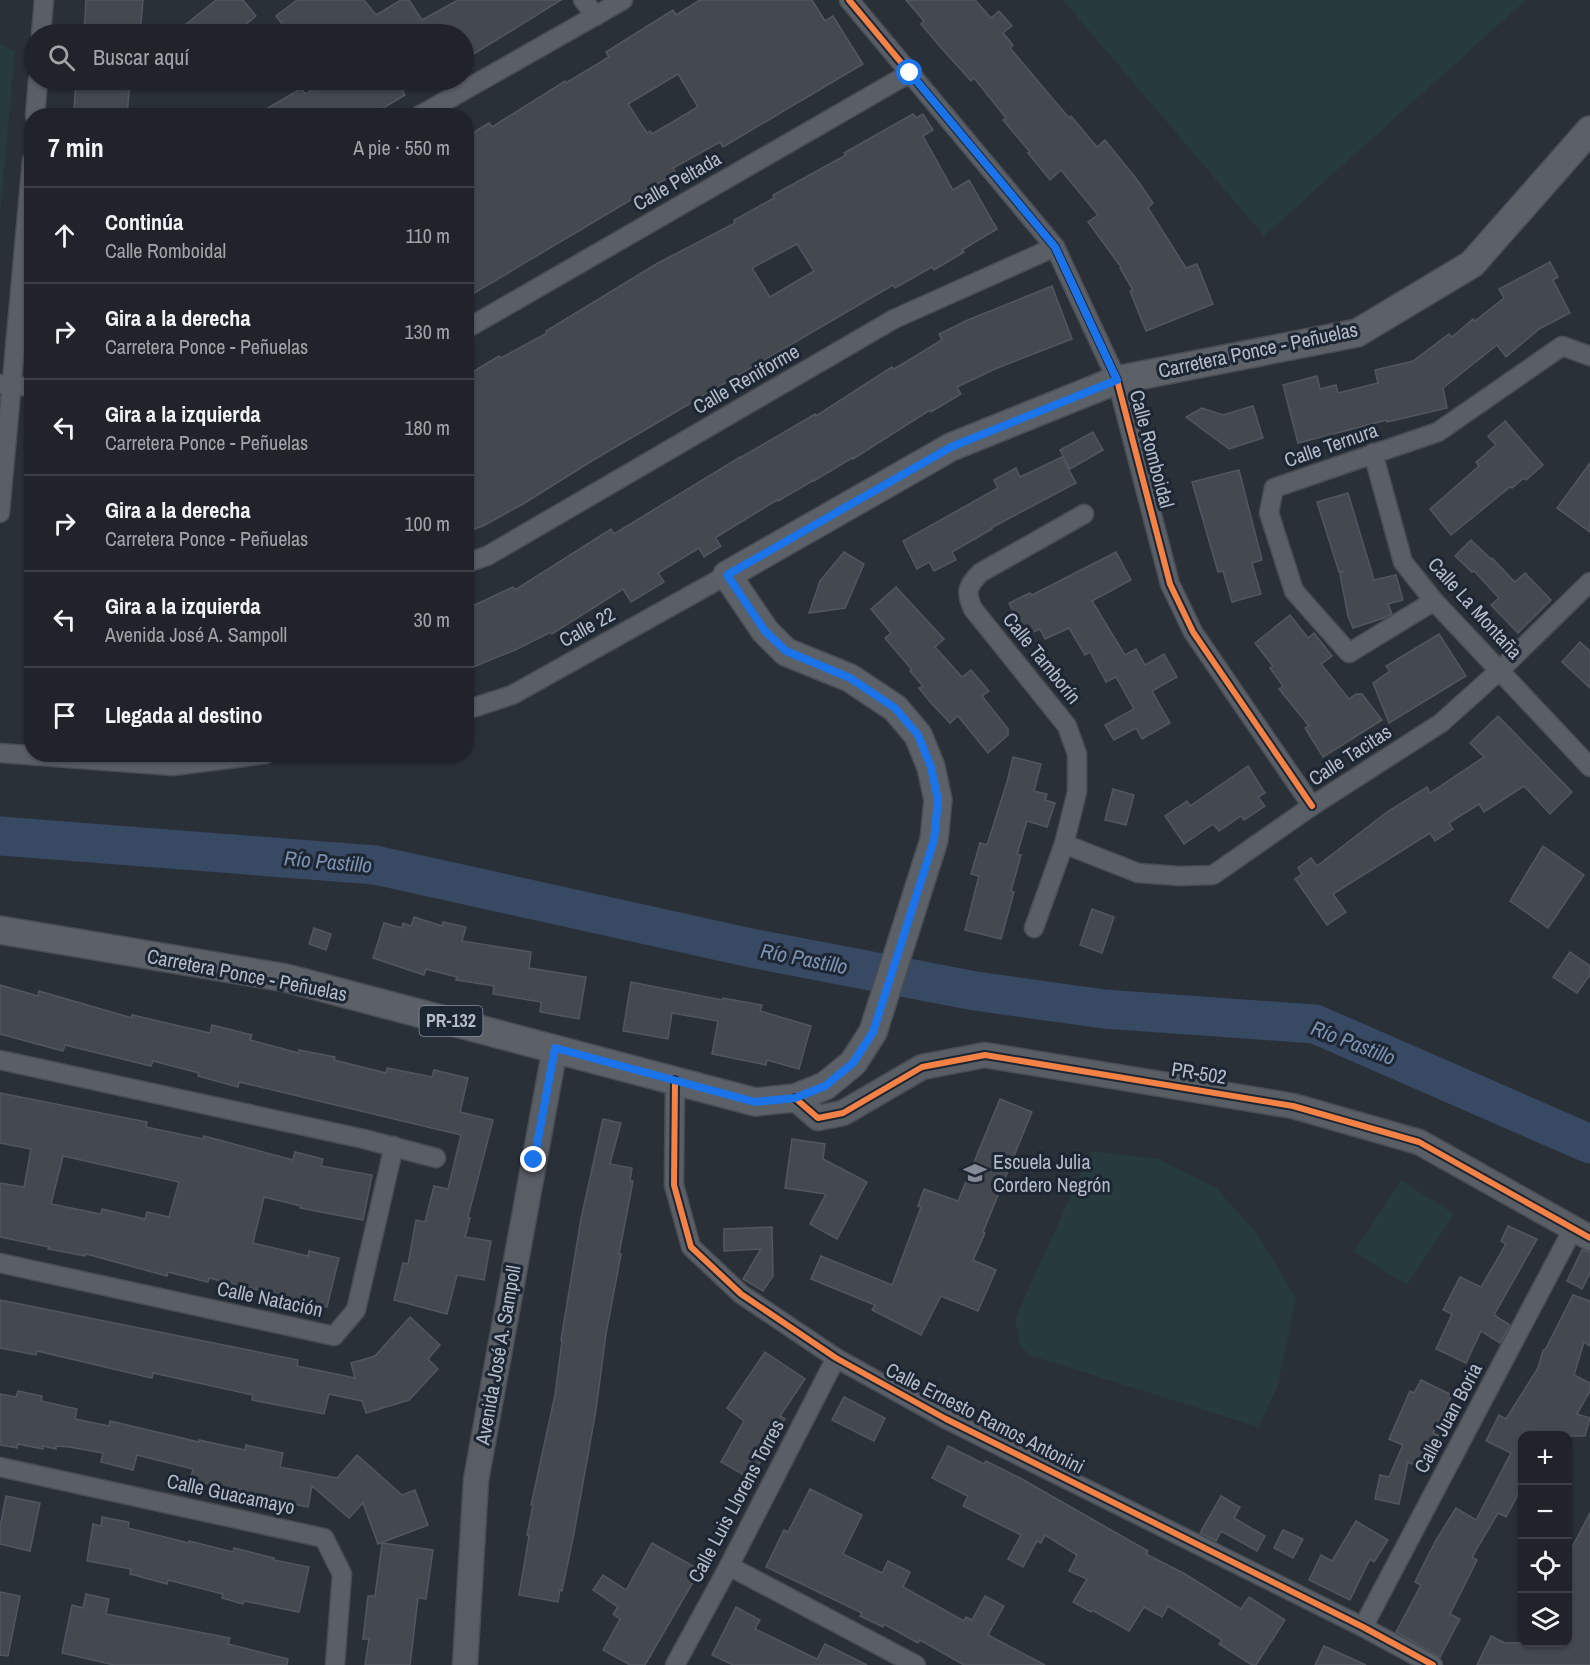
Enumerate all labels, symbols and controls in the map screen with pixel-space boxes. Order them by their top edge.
search box [24,24,474,90]
icon: search [45,41,78,74]
text: Buscar aquí [93,42,189,72]
route start [896,59,922,85]
text: 7 min [48,130,104,165]
text: A pie · 550 m [353,134,450,161]
street label: Calle Peltada [628,144,726,217]
text: Continúa [105,207,183,237]
icon: ahead [48,219,81,252]
text: 110 m [406,222,450,249]
text: Calle Romboidal [105,237,226,264]
text: Gira a la derecha [105,303,250,333]
icon: right [48,315,81,348]
street label: Carretera Ponce - Peñuelas [1156,315,1360,384]
text: 130 m [404,318,450,345]
text: Carretera Ponce - Peñuelas [105,333,308,360]
street label: Calle Reniforme [688,337,804,420]
street label: Calle Romboidal [1124,387,1181,511]
text: Gira a la izquierda [105,399,260,429]
icon: left [48,411,81,444]
text: 180 m [404,414,450,441]
street label: Calle Ternura [1280,416,1381,473]
text: Carretera Ponce - Peñuelas [105,429,308,456]
text: Gira a la derecha [105,495,250,525]
icon: right [48,507,81,540]
text: 100 m [404,510,450,537]
text: Carretera Ponce - Peñuelas [105,525,308,552]
street label: Calle La Montaña [1422,551,1528,664]
text: Gira a la izquierda [105,591,260,621]
street label: Calle 22 [554,600,620,653]
icon: left [48,603,81,636]
text: 30 m [414,606,450,633]
street label: Calle Tamborín [997,606,1088,709]
text: Avenida José A. Sampoll [105,621,287,648]
icon: arrive [48,699,81,732]
text: Llegada al destino [105,700,262,730]
street label: Calle Tacitas [1303,718,1396,791]
water label: Río Pastillo [283,843,373,880]
water label: Río Pastillo [758,936,850,981]
street label: Carretera Ponce - Peñuelas [145,942,349,1007]
road number: PR-132 [420,1006,482,1036]
water label: Río Pastillo [1307,1013,1399,1072]
street label: PR-502 [1170,1055,1229,1090]
route end [520,1146,546,1172]
place label: Escuela Julia Cordero Negrón [993,1148,1111,1198]
school or university icon: Escuela Julia Cordero Negrón [962,1160,988,1186]
street label: Avenida José A. Sampoll [468,1263,527,1448]
street label: Calle Natación [215,1274,326,1323]
street label: Calle Ernesto Ramos Antonini [881,1356,1089,1479]
street label: Calle Juan Boria [1407,1358,1488,1478]
street label: Calle Luis Llorens Torres [681,1414,790,1587]
map controls [1518,1431,1572,1647]
button: + [1518,1431,1572,1485]
street label: Calle Guacamayo [165,1467,298,1520]
button: − [1518,1485,1572,1539]
button: locate [1518,1539,1572,1593]
button: layers [1518,1593,1572,1647]

